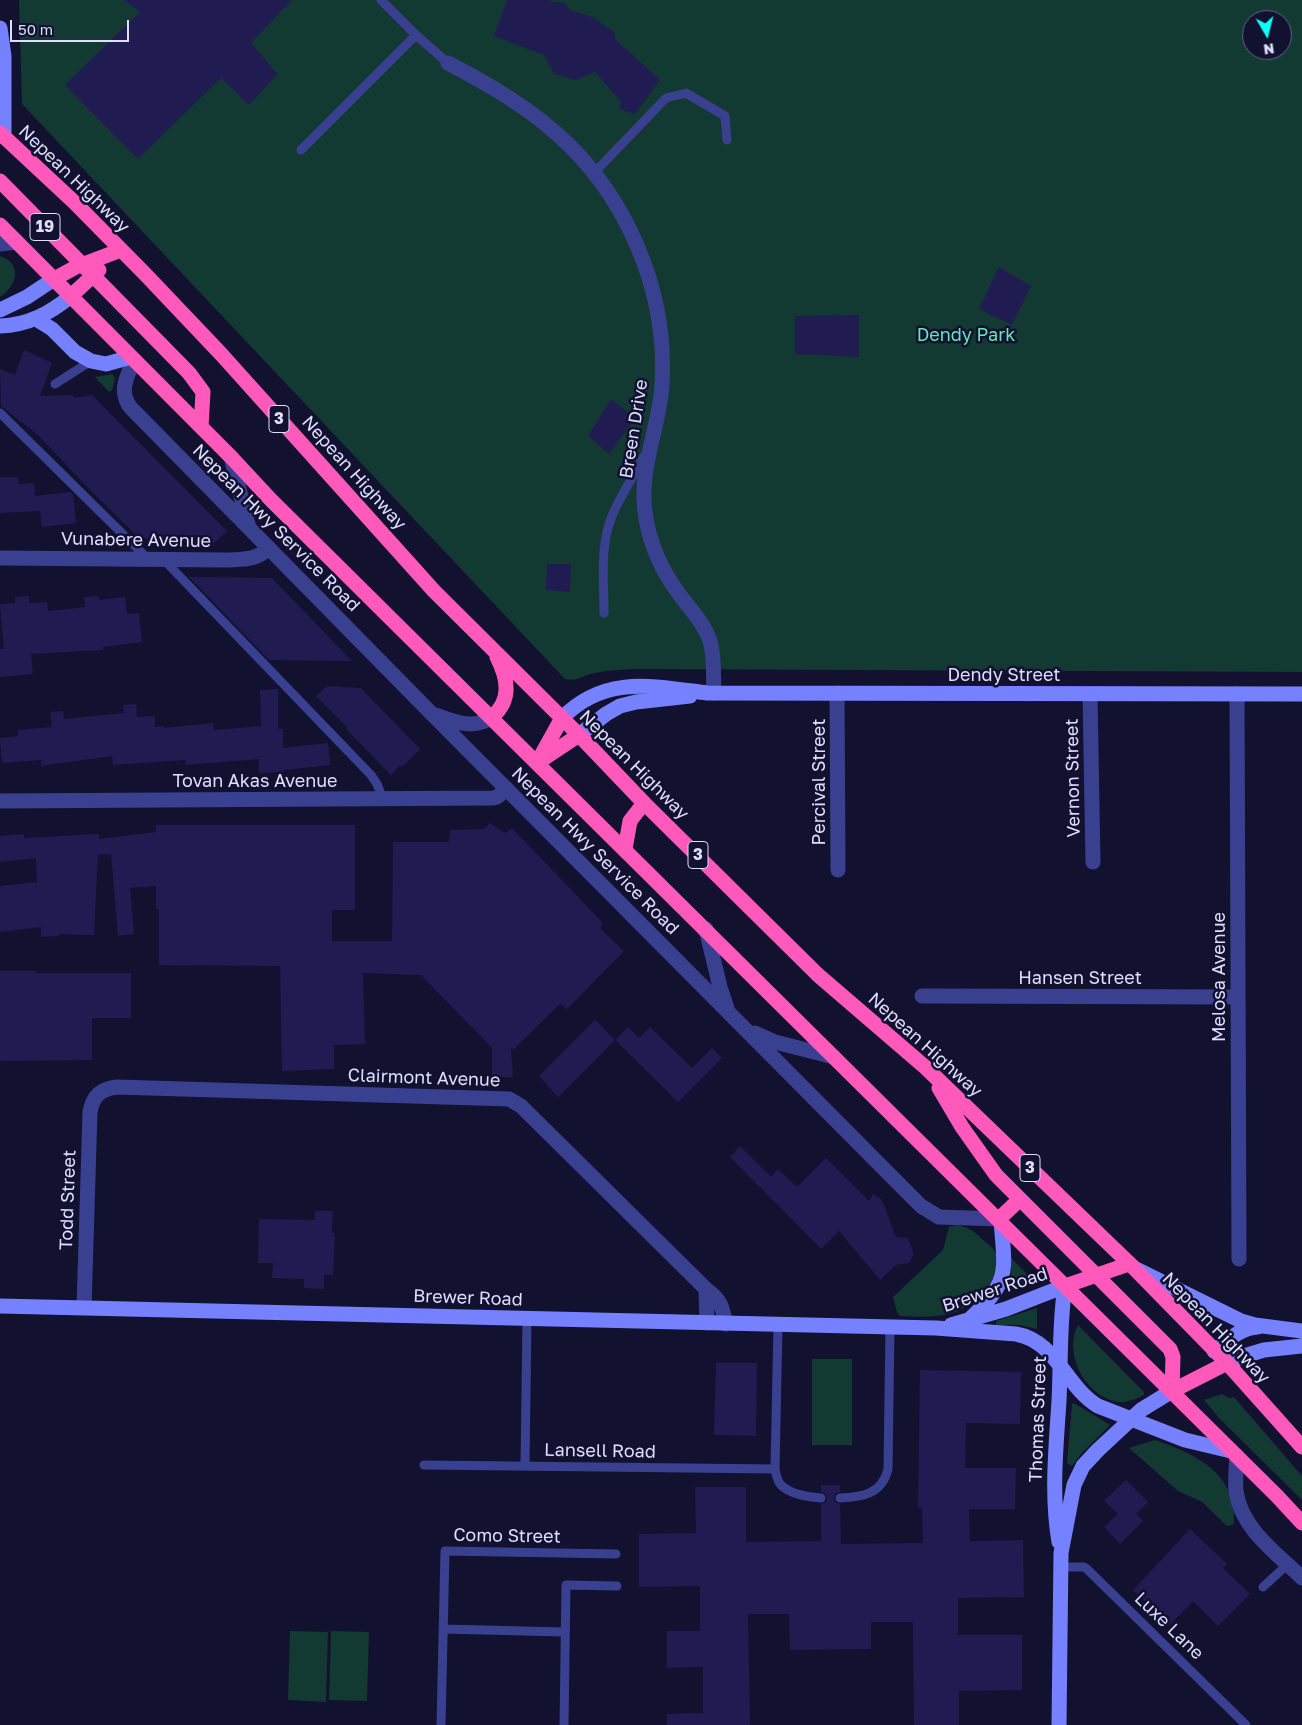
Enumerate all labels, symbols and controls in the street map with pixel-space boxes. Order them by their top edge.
scale bar [12,10,131,42]
north arrow [1242,10,1292,60]
text: 50 m [18,20,53,38]
text: N [1263,40,1275,59]
street label: Nepean Highway [14,121,134,237]
road number: 19 [30,213,60,240]
park label: Dendy Park [917,324,1015,346]
street label: Breen Drive [616,378,652,480]
road number: 3 [269,406,289,432]
street label: Nepean Highway [297,412,411,534]
street label: Nepean Hwy Service Road [188,440,364,616]
street label: Vunabere Avenue [61,528,211,552]
street label: Dendy Street [947,664,1061,686]
street label: Nepean Highway [575,706,693,824]
street label: Vernon Street [1061,718,1085,838]
street label: Percival Street [808,719,830,845]
street label: Nepean Hwy Service Road [507,763,683,939]
street label: Tovan Akas Avenue [172,770,338,792]
road number: 3 [688,842,708,868]
street label: Melosa Avenue [1208,912,1230,1042]
street label: Hansen Street [1018,967,1142,989]
street label: Nepean Highway [864,988,986,1102]
street label: Clairmont Avenue [347,1065,501,1091]
street label: Todd Street [55,1150,81,1250]
road number: 3 [1020,1154,1040,1182]
street label: Brewer Road [940,1263,1050,1317]
street label: Nepean Highway [1158,1268,1274,1388]
street label: Brewer Road [413,1285,523,1311]
street label: Thomas Street [1025,1355,1051,1483]
street label: Lansell Road [544,1439,656,1463]
street label: Como Street [453,1524,561,1548]
street label: Luxe Lane [1130,1588,1208,1664]

